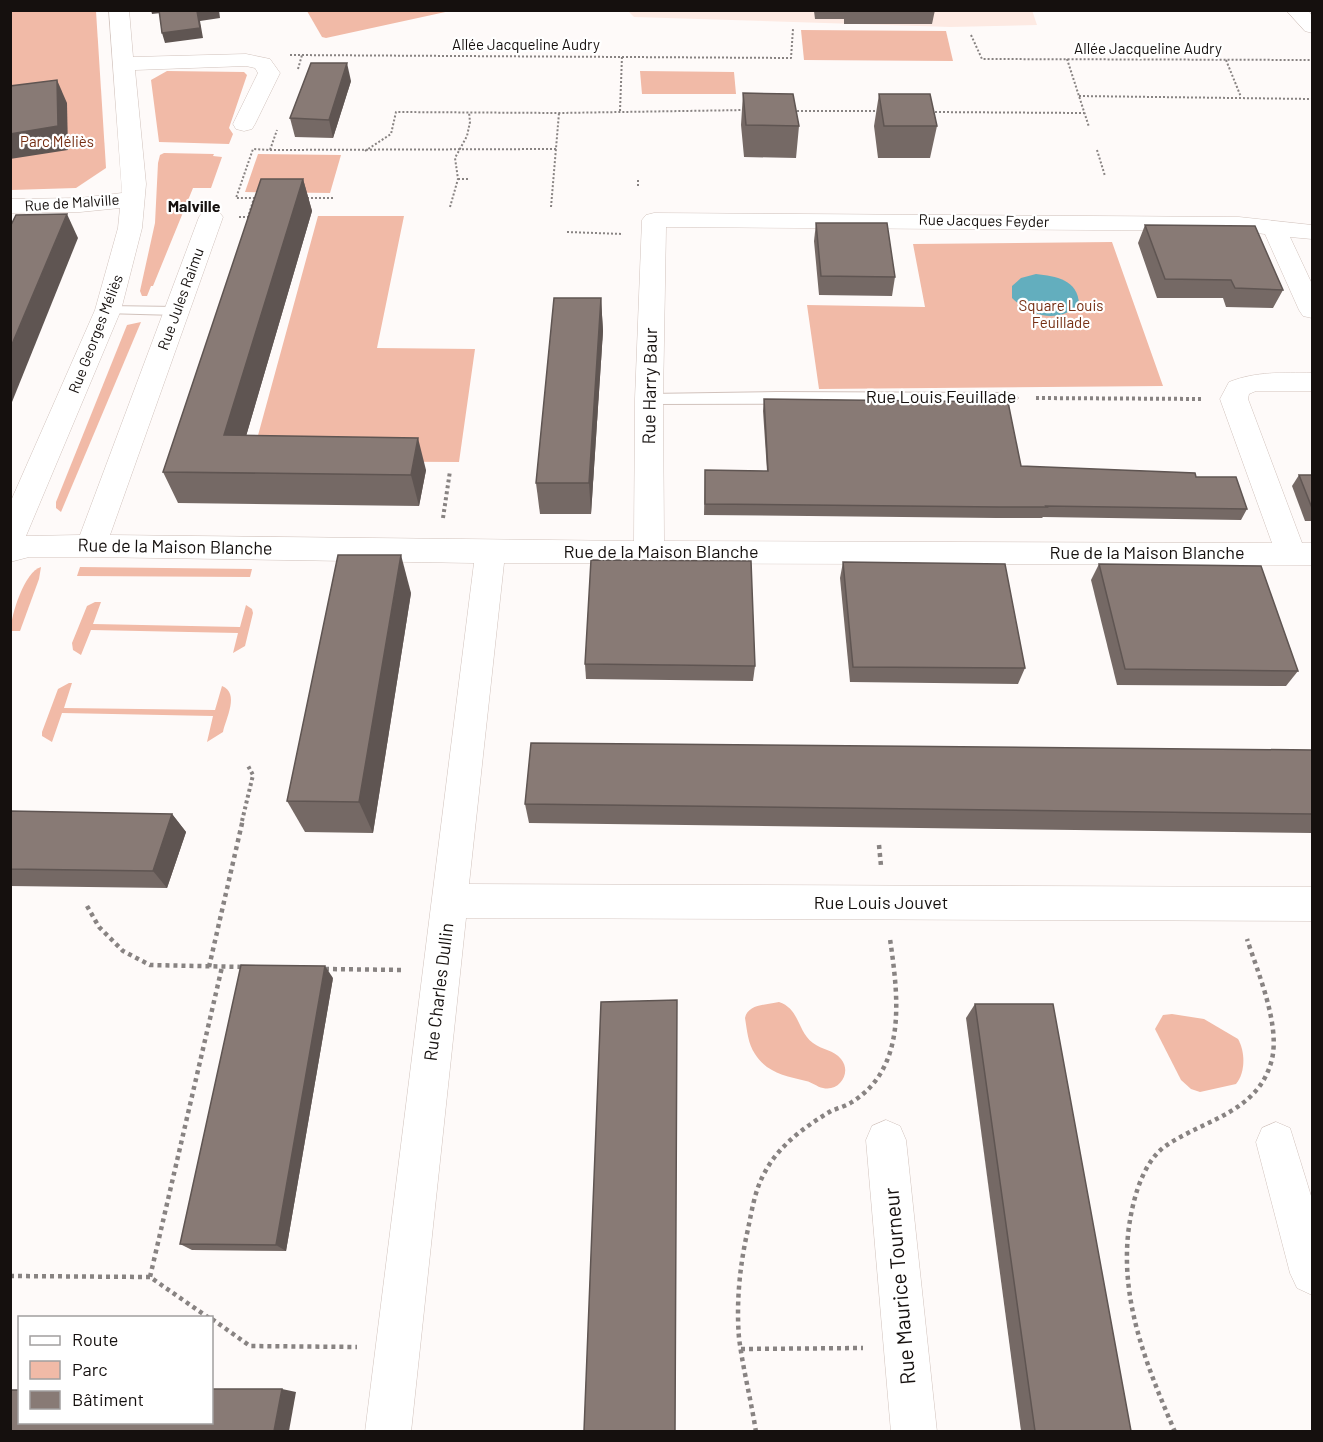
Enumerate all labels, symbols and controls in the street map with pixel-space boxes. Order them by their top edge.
street label: Allée Jacqueline Audry [452,35,600,53]
street label: Allée Jacqueline Audry [1074,39,1222,57]
park label: Parc Méliès [20,132,94,150]
street label: Rue de Malville [24,190,120,214]
district label: Malville [168,196,221,215]
street label: Rue Jacques Feyder [918,210,1050,230]
street label: Rue Jules Raimu [153,245,207,352]
street label: Rue Georges Méliès [64,272,126,396]
park label: Square Louis Feuillade [1019,296,1103,331]
street label: Rue Harry Baur [637,327,661,445]
street label: Rue Louis Feuillade [866,385,1016,407]
street label: Rue de la Maison Blanche [77,533,273,559]
street label: Rue de la Maison Blanche [564,540,758,562]
street label: Rue de la Maison Blanche [1050,541,1244,563]
street label: Rue Louis Jouvet [814,891,948,913]
street label: Rue Charles Dullin [419,921,457,1062]
street label: Rue Maurice Tourneur [877,1186,920,1386]
legend [18,1316,213,1424]
text: Route [72,1328,118,1350]
text: Parc [72,1358,108,1380]
text: Bâtiment [72,1388,144,1410]

